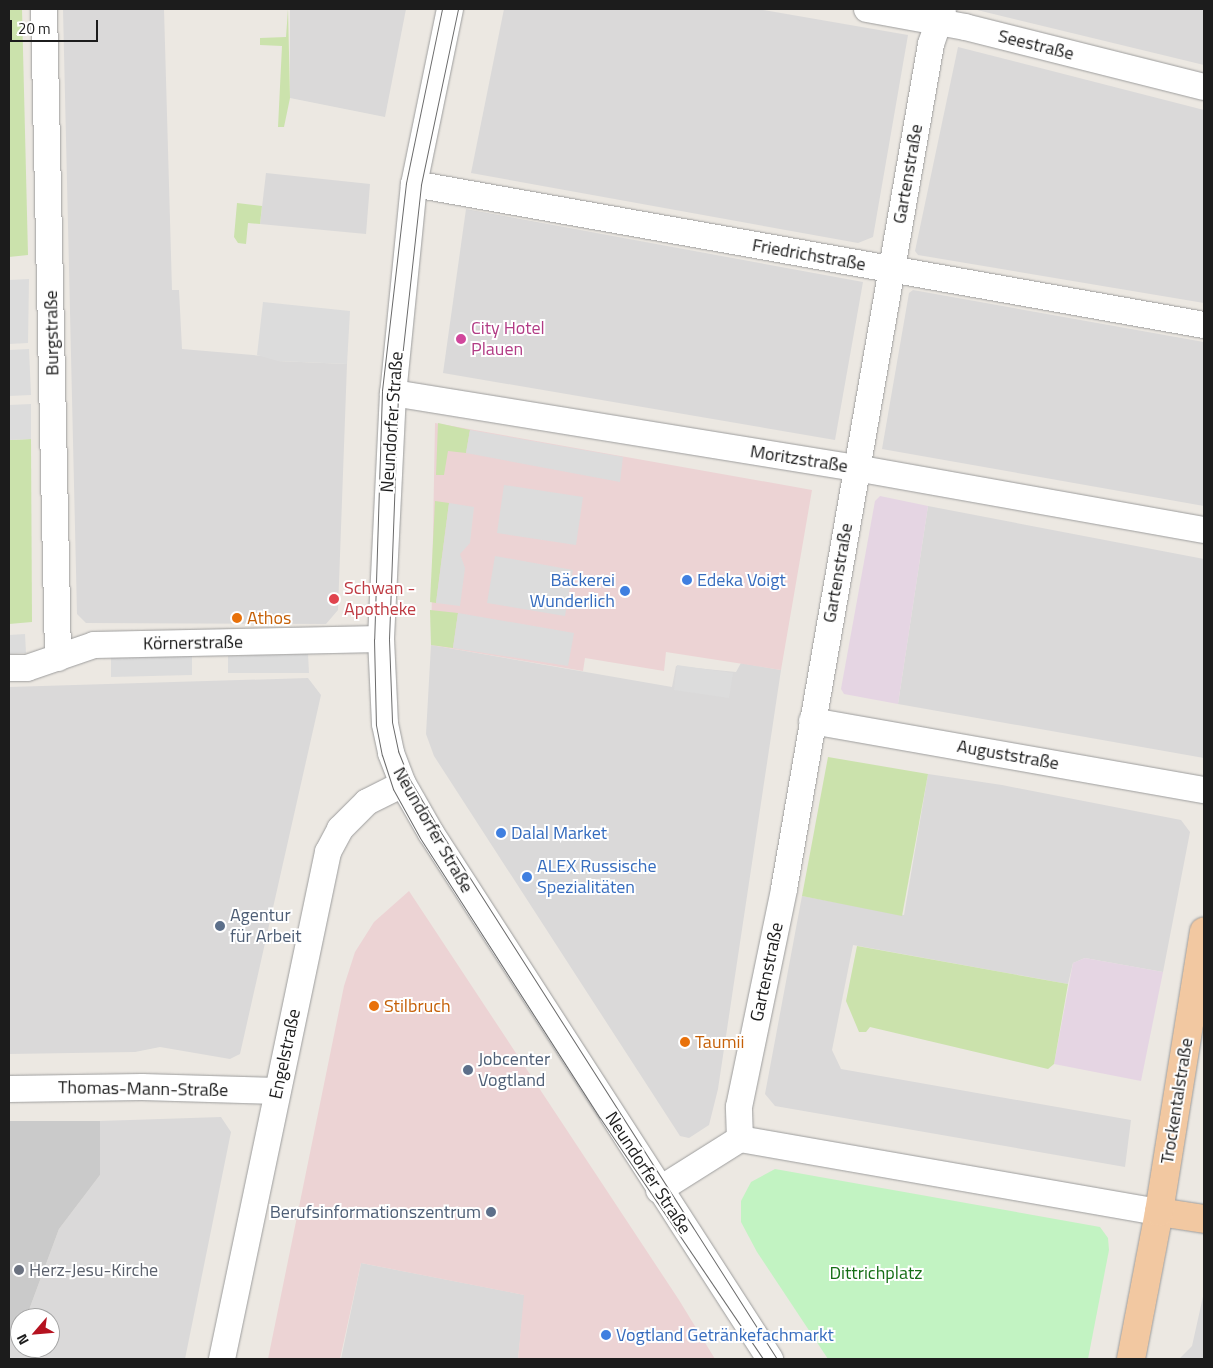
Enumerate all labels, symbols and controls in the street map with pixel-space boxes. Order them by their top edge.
scale bar [12,10,100,42]
text: 20 m [18,17,51,40]
street label: Seestraße [996,25,1076,65]
street label: Gartenstraße [889,123,927,225]
street label: Friedrichstraße [751,234,867,276]
street label: Burgstraße [40,290,64,376]
place label: City Hotel Plauen [471,318,545,360]
marker: City Hotel Plauen [455,333,467,345]
street label: Neundorfer Straße [376,351,408,493]
street label: Moritzstraße [749,441,849,477]
street label: Gartenstraße [819,522,857,624]
place label: Edeka Voigt [697,569,786,591]
place label: Bäckerei Wunderlich [530,570,615,612]
marker: Edeka Voigt [681,574,693,586]
place label: Schwan - Apotheke [344,578,416,620]
marker: Bäckerei Wunderlich [619,585,631,597]
marker: Schwan - Apotheke [328,593,340,605]
place label: Athos [247,607,291,629]
marker: Athos [231,612,243,624]
street label: Körnerstraße [143,631,243,655]
street label: Auguststraße [955,735,1061,775]
street label: Neundorfer Straße [388,763,478,897]
place label: Dalal Market [511,822,607,844]
marker: Dalal Market [495,827,507,839]
place label: ALEX Russische Spezialitäten [537,856,657,899]
marker: ALEX Russische Spezialitäten [521,871,533,883]
place label: Agentur für Arbeit [230,905,301,948]
marker: Agentur für Arbeit [214,920,226,932]
street label: Gartenstraße [746,920,788,1024]
place label: Stilbruch [384,995,451,1017]
marker: Stilbruch [368,1000,380,1012]
street label: Engelstraße [265,1007,305,1101]
place label: Taumii [695,1031,744,1053]
marker: Taumii [679,1036,691,1048]
street label: Trockentalstraße [1156,1036,1198,1166]
place label: Jobcenter Vogtland [478,1049,550,1092]
marker: Jobcenter Vogtland [462,1064,474,1076]
street label: Thomas-Mann-Straße [58,1077,228,1101]
street label: Neundorfer Straße [600,1108,696,1238]
place label: Berufsinformationszentrum [270,1201,481,1223]
marker: Berufsinformationszentrum [485,1206,497,1218]
place label: Herz-Jesu-Kirche [29,1259,158,1281]
park label: Dittrichplatz [829,1262,923,1284]
marker: Herz-Jesu-Kirche [13,1264,25,1276]
north arrow [10,1308,60,1358]
place label: Vogtland Getränkefachmarkt [616,1324,834,1346]
marker: Vogtland Getränkefachmarkt [600,1329,612,1341]
text: N [11,1331,34,1349]

